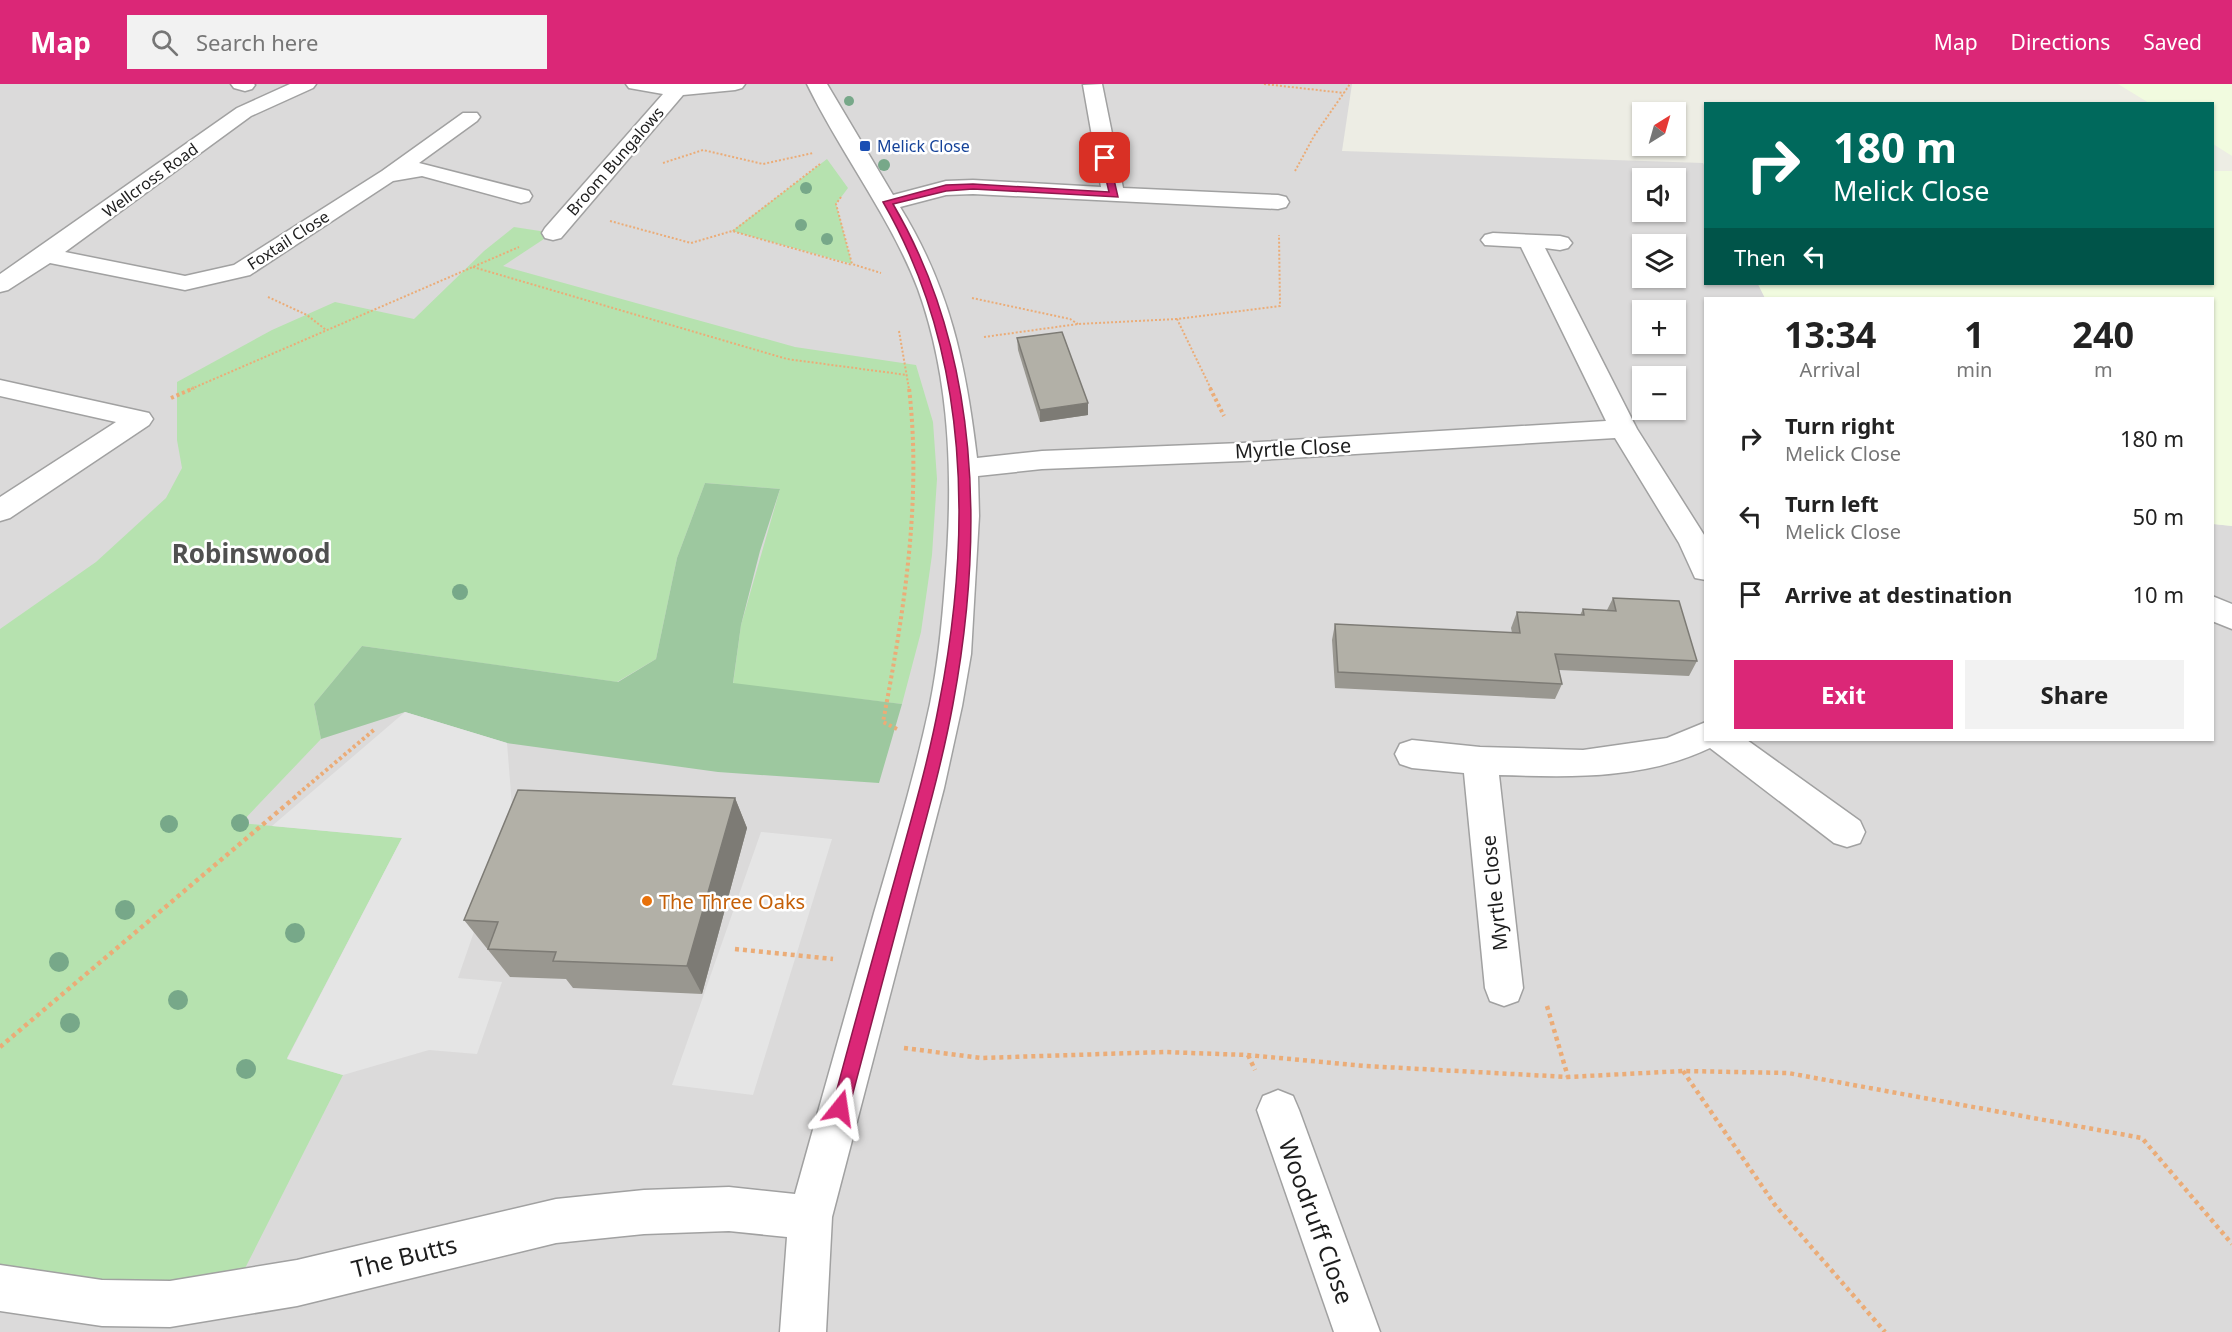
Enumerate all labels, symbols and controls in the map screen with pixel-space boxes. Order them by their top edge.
search box [127,15,547,69]
text: Map [30,23,91,61]
icon: search [148,26,181,59]
text: Search here [196,27,318,57]
text: Map [1934,28,1978,56]
text: Directions [2011,28,2110,56]
text: Saved [2143,28,2202,56]
street label: Broom Bungalows [561,102,669,220]
north arrow [1632,102,1686,156]
map controls [1632,102,1686,420]
text: 180 m [1833,118,1957,175]
icon: right [1734,126,1812,204]
pin [1079,132,1130,183]
place label: Melick Close [877,135,970,157]
street label: Wellcross Road [98,138,202,222]
marker: Melick Close [858,139,872,153]
icon: arrive [1088,141,1121,174]
button: sound [1632,168,1686,222]
text: Melick Close [1833,172,1990,209]
street label: Foxtail Close [243,205,333,275]
button: layers [1632,234,1686,288]
icon: left [1798,240,1831,273]
text: Then [1734,242,1786,272]
button: + [1632,300,1686,354]
text: 13:34 [1784,310,1876,359]
text: 1 [1964,310,1985,359]
text: 240 [2072,310,2134,359]
text: Arrival [1800,356,1861,383]
text: min [1956,356,1992,383]
text: m [2094,356,2113,383]
button: − [1632,366,1686,420]
text: Turn right [1785,410,1895,440]
icon: right [1734,422,1767,455]
text: 180 m [2120,423,2184,453]
street label: Myrtle Close [1234,431,1352,465]
text: Melick Close [1785,440,1901,467]
text: Turn left [1785,488,1879,518]
icon: left [1734,500,1767,533]
text: 50 m [2133,501,2184,531]
text: Melick Close [1785,518,1901,545]
district label: Robinswood [172,535,330,571]
icon: arrive [1734,578,1767,611]
text: Arrive at destination [1785,579,2012,609]
text: 10 m [2133,579,2184,609]
button: Exit [1734,660,1953,729]
button: Share [1965,660,2184,729]
street label: Myrtle Close [1474,834,1514,952]
place label: The Three Oaks [659,888,805,915]
marker: The Three Oaks [640,894,654,908]
position arrow [808,1076,872,1140]
street label: Woodruff Close [1272,1134,1362,1308]
street label: The Butts [348,1227,460,1285]

